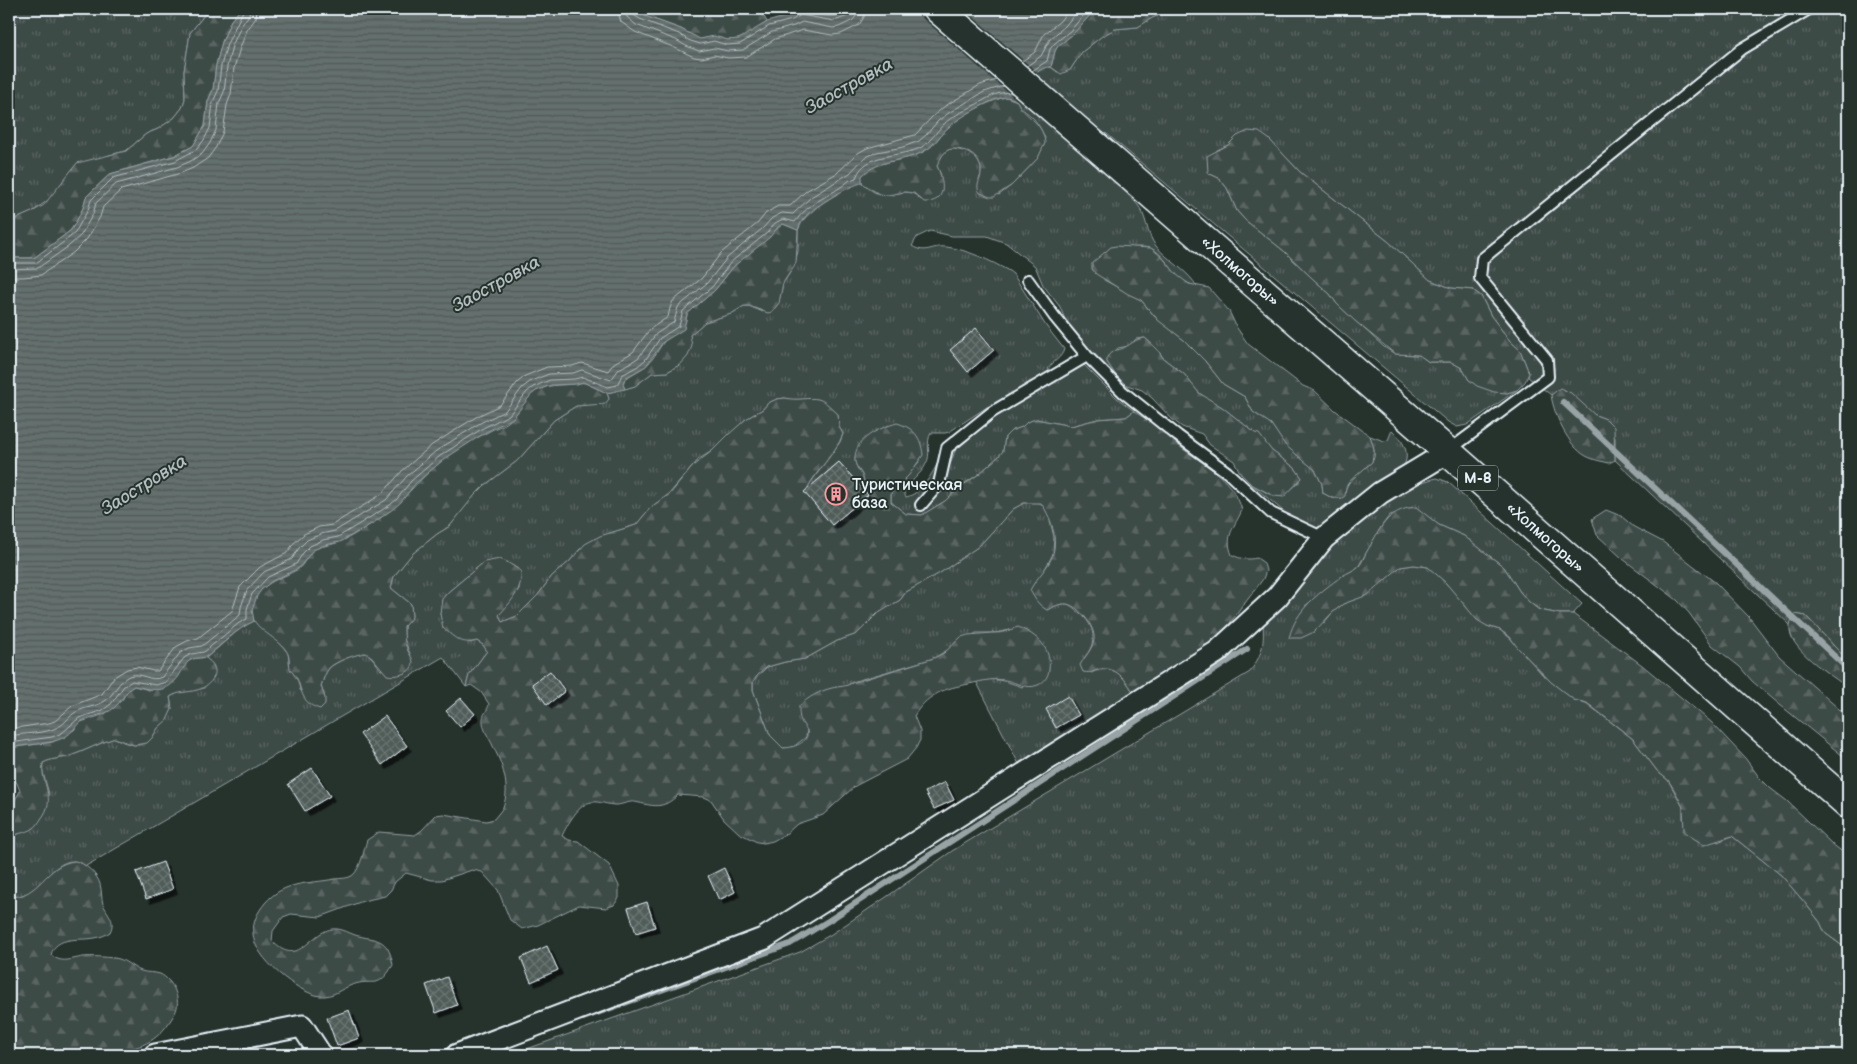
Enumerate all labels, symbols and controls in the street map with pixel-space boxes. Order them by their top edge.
water label: Заостровка [801,53,897,119]
street label: «Холмогоры» [1197,232,1283,311]
water label: Заостровка [448,251,544,317]
water label: Заостровка [97,450,191,520]
road number: М-8 [1458,466,1498,490]
place label: Туристическая база [852,476,963,513]
building icon: Туристическая база [824,482,848,506]
street label: «Холмогоры» [1502,498,1588,577]

